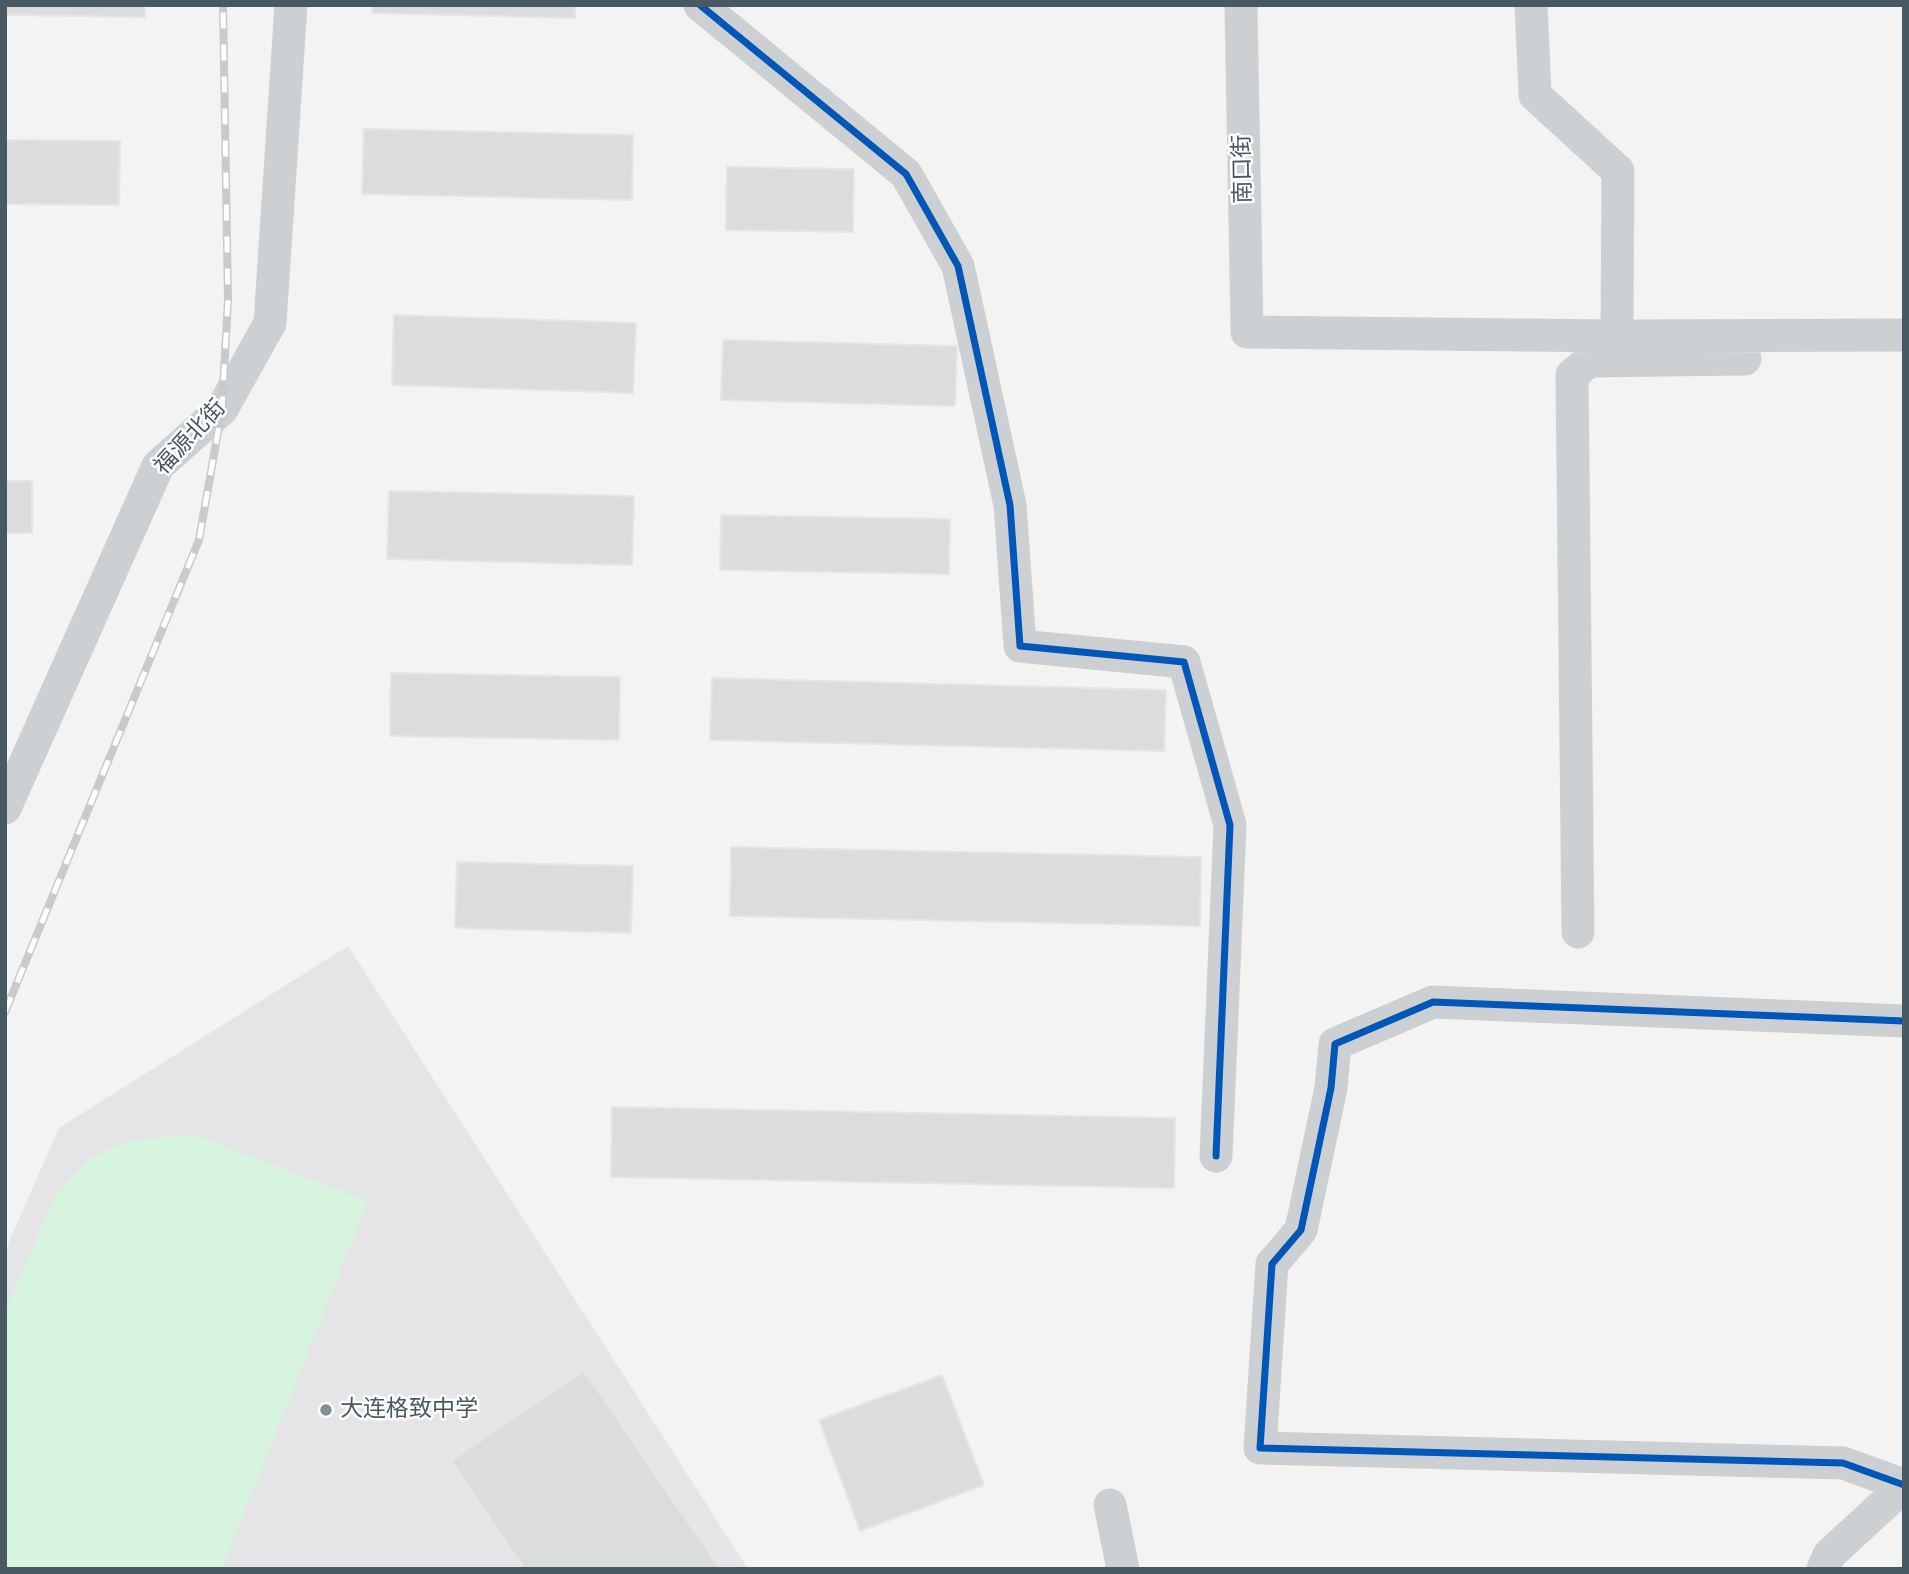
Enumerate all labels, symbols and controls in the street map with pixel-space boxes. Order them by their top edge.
street label: 南口街 [1230,134,1258,204]
street label: 福源北街 [150,395,232,481]
place label: 大连格致中学 [340,1396,478,1424]
marker: 大连格致中学 [318,1402,334,1418]

